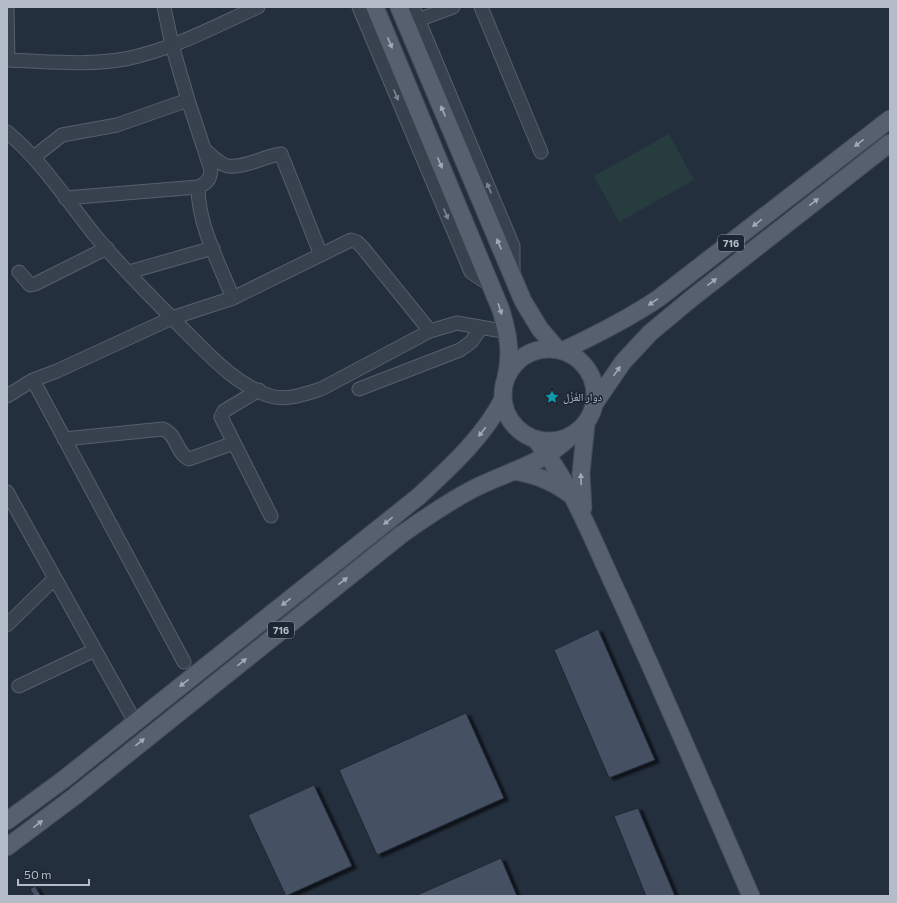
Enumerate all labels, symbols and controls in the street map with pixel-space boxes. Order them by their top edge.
one-way arrow [387,37,393,48]
one-way arrow [393,89,399,101]
one-way arrow [439,105,446,117]
one-way arrow [854,138,865,147]
one-way arrow [438,157,444,169]
one-way arrow [485,182,492,194]
one-way arrow [808,198,819,206]
one-way arrow [443,209,449,220]
one-way arrow [751,218,762,227]
road number: 716 [718,235,744,251]
one-way arrow [495,237,501,249]
one-way arrow [706,278,717,287]
one-way arrow [648,298,659,306]
one-way arrow [498,303,504,315]
one-way arrow [613,366,621,376]
place icon: دوار الغَزْل [544,389,560,405]
place label: دوار الغَزْل [563,390,603,404]
one-way arrow [477,426,486,437]
one-way arrow [578,472,584,485]
one-way arrow [382,517,393,525]
one-way arrow [338,576,349,585]
one-way arrow [281,598,292,606]
road number: 716 [268,622,294,638]
one-way arrow [236,657,247,666]
one-way arrow [179,678,190,687]
one-way arrow [134,738,145,747]
one-way arrow [33,819,44,828]
scale bar [18,861,89,887]
text: 50 m [24,867,52,881]

